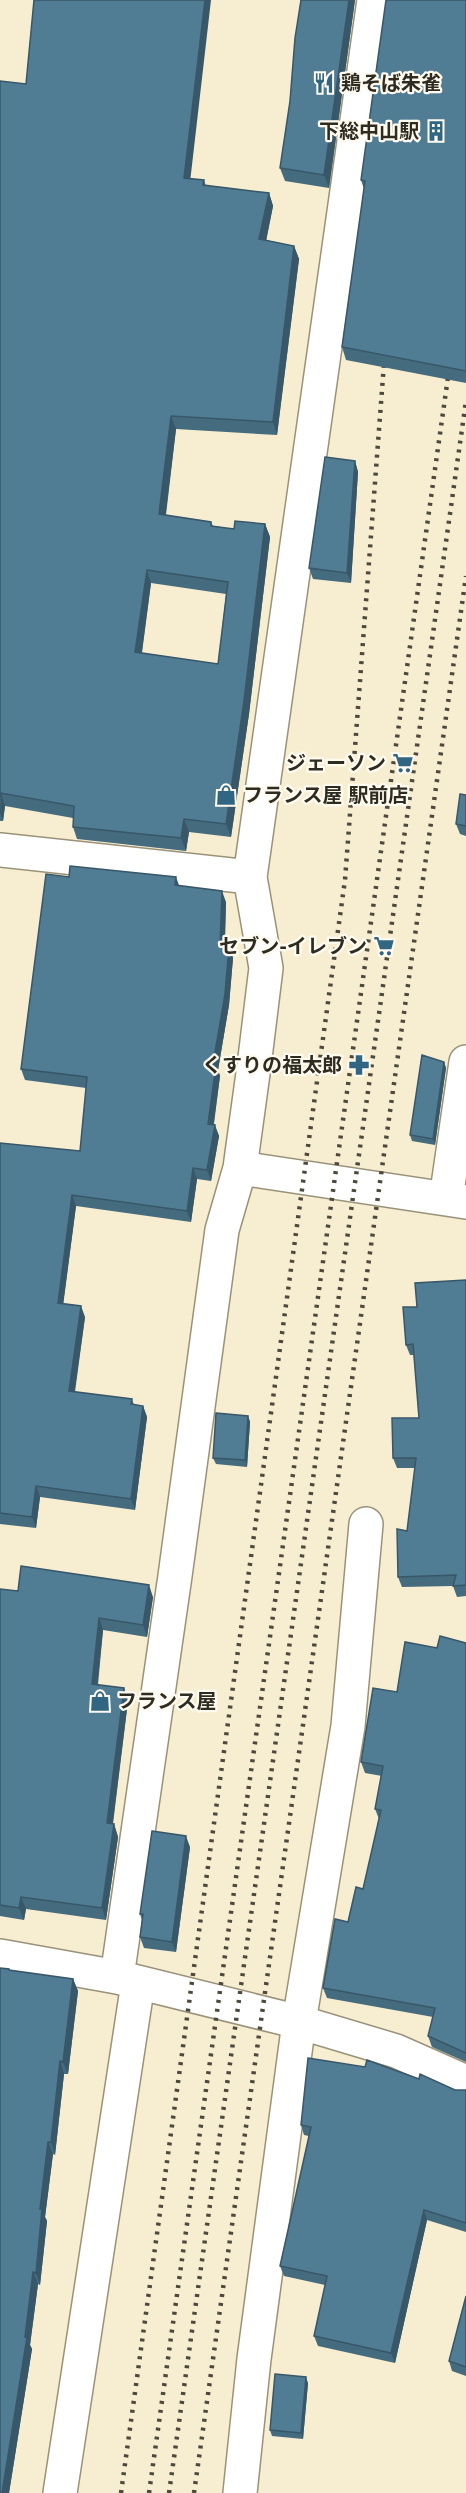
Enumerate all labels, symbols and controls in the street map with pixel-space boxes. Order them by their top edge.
restaurant icon: 鶏そば朱雀 [312,71,336,95]
place label: 鶏そば朱雀 [341,71,441,95]
place label: 下総中山駅 [319,119,419,143]
building icon: 下総中山駅 [424,119,448,143]
place label: ジェーソン [286,751,386,775]
supermarket icon: ジェーソン [391,751,415,775]
shop icon: フランス屋 駅前店 [214,783,238,807]
place label: フランス屋 駅前店 [243,783,408,807]
place label: セブン-イレブン [219,934,367,958]
supermarket icon: セブン-イレブン [372,934,396,958]
place label: くすりの福太郎 [202,1053,342,1077]
pharmacy icon: くすりの福太郎 [347,1053,371,1077]
shop icon: フランス屋 [88,1689,112,1713]
place label: フランス屋 [117,1689,217,1713]

